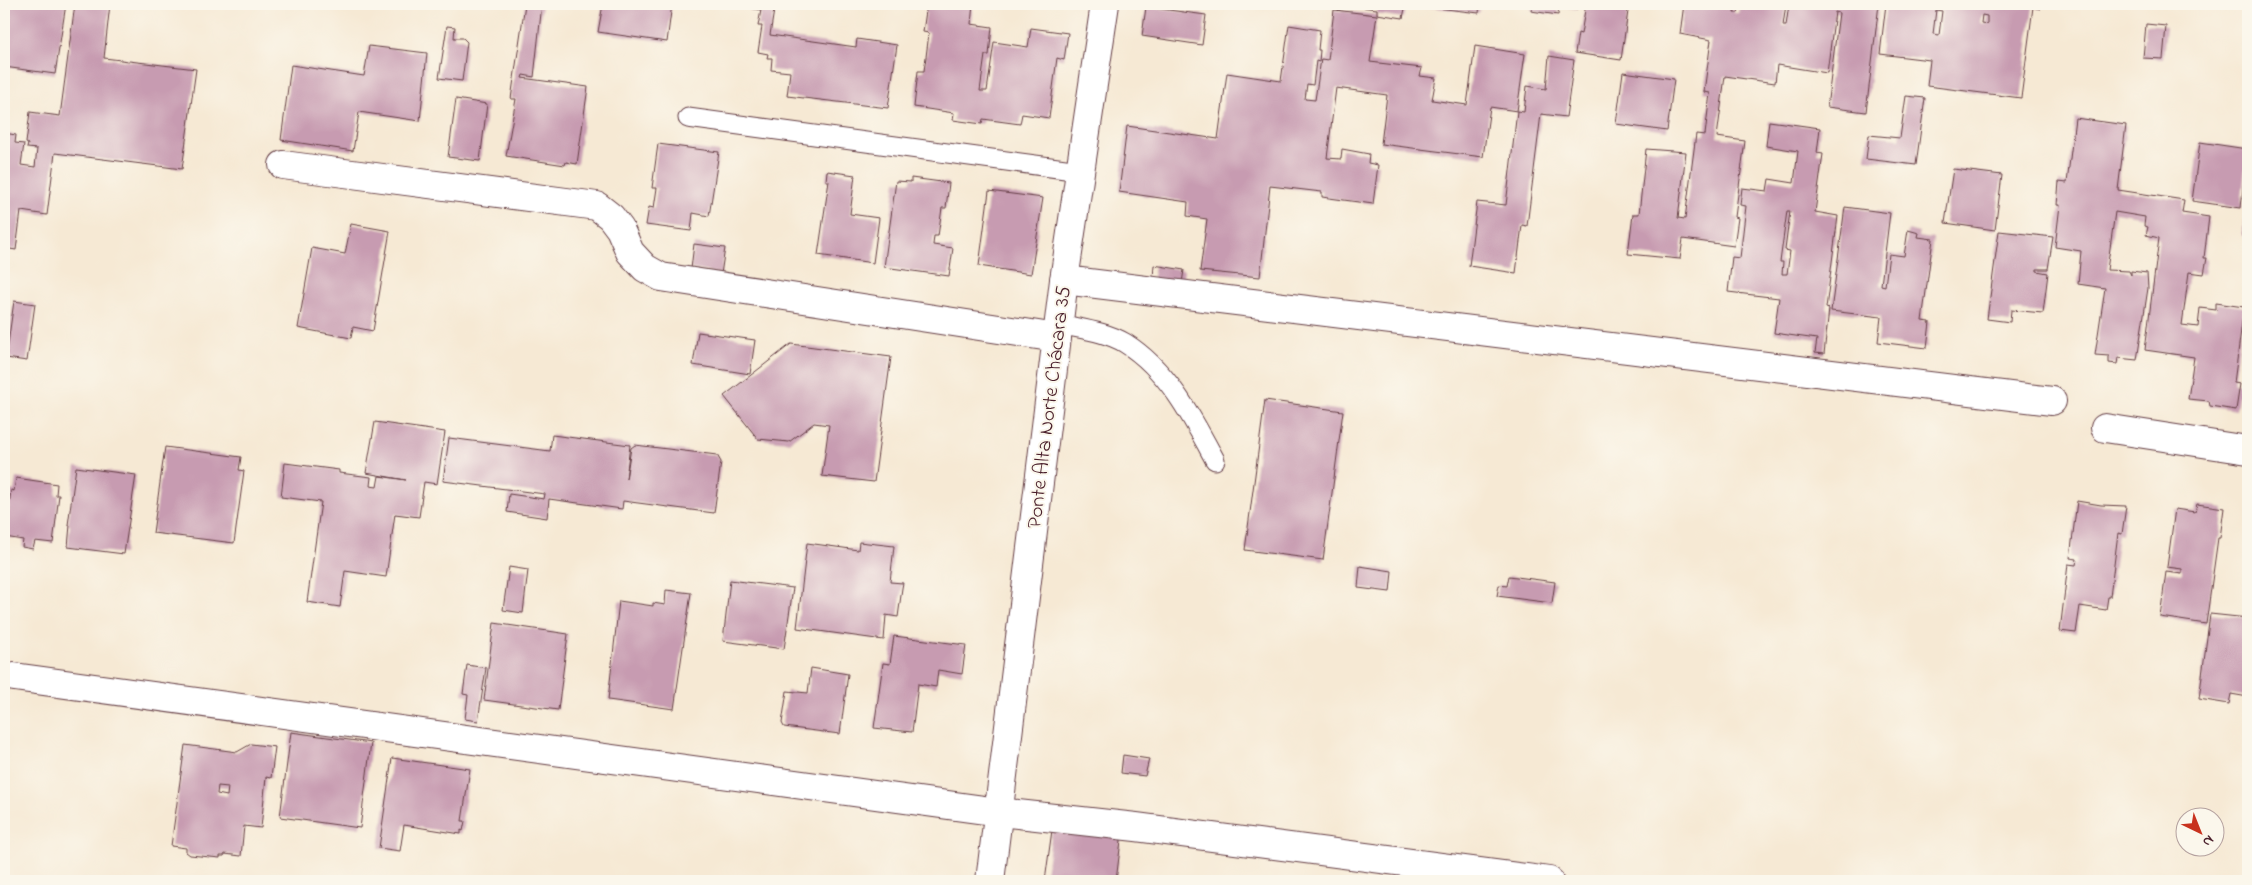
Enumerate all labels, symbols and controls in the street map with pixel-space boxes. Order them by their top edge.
street label: Ponte Alta Norte Chácara 35 [1020,284,1080,530]
north arrow [2174,808,2224,858]
text: N [2197,830,2218,851]

